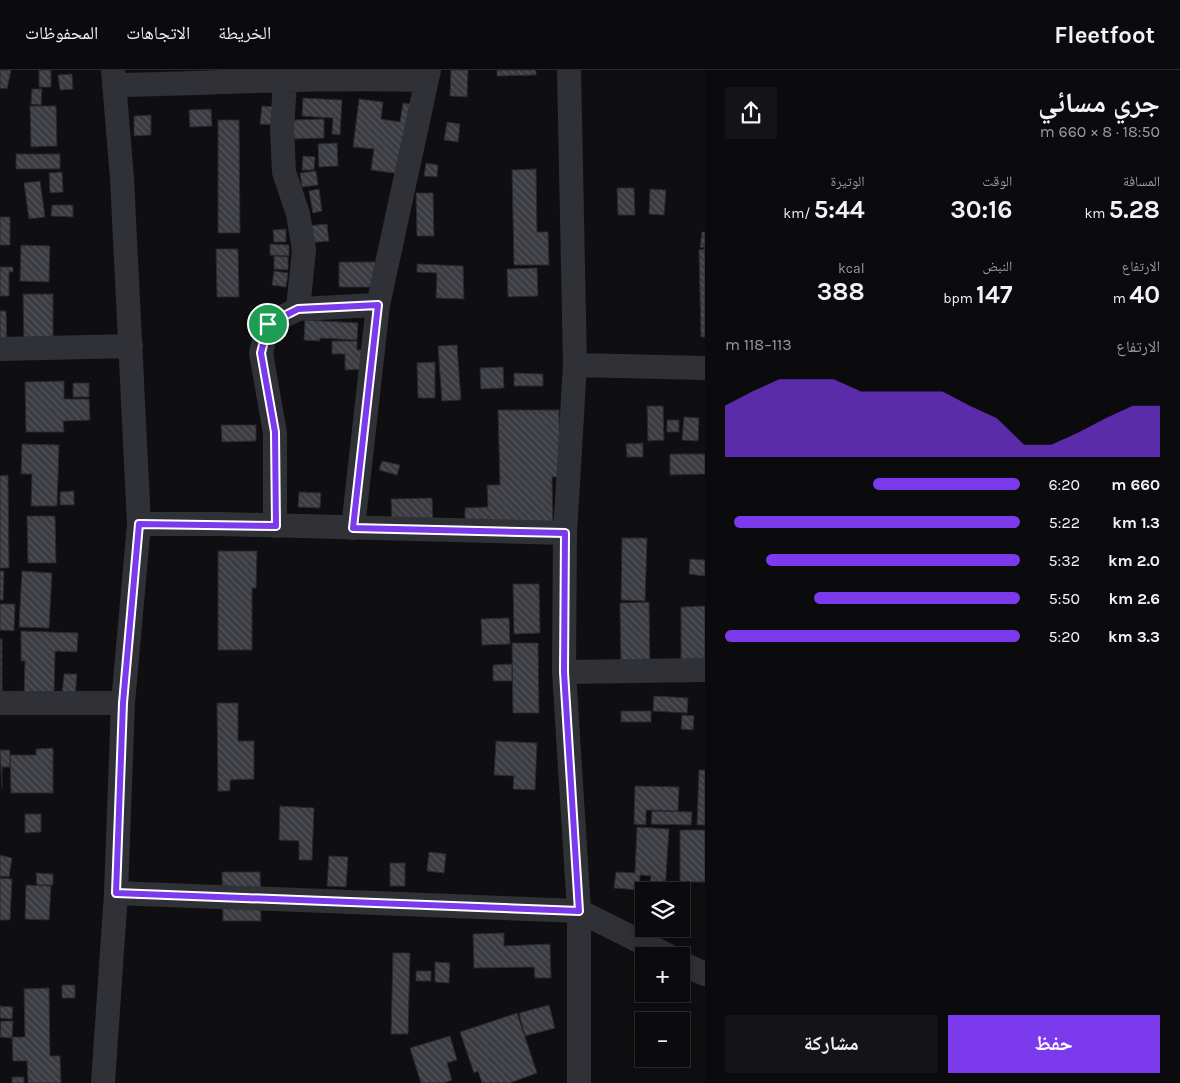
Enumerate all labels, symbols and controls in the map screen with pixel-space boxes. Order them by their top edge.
text: Fleetfoot [1054,21,1155,49]
text: المحفوظات [25,22,98,44]
text: الاتجاهات [126,22,190,44]
text: الخريطة [218,22,271,44]
text: جري مسائي [1038,86,1160,119]
button: share [725,87,777,139]
text: 18:50 · 8 × 660 m [1040,122,1160,141]
text: الوتيرة [831,173,865,190]
text: الوقت [982,173,1012,190]
text: المسافة [1123,173,1160,190]
text: 5:44 [814,195,865,224]
text: 30:16 [950,195,1012,224]
text: 5.28 [1109,195,1160,224]
text: /km [783,205,814,222]
text: km [1084,205,1109,222]
text: النبض [982,258,1012,275]
text: الارتفاع [1122,258,1160,275]
text: kcal [838,260,865,277]
text: 388 [817,277,865,306]
text: 147 [976,280,1012,309]
text: 40 [1129,280,1160,309]
text: bpm [943,290,976,307]
text: m [1113,290,1129,307]
pin [247,303,289,345]
icon: arrive [254,310,282,338]
text: 113–118 m [725,335,792,354]
text: الارتفاع [1116,337,1160,356]
text: 6:20 [1048,475,1080,494]
text: 660 m [1111,475,1160,494]
text: 5:22 [1049,513,1080,532]
text: 1.3 km [1112,513,1160,532]
text: 5:32 [1049,551,1080,570]
text: 2.0 km [1108,551,1160,570]
text: 5:50 [1049,589,1080,608]
text: 2.6 km [1108,589,1160,608]
text: 5:20 [1049,627,1080,646]
text: 3.3 km [1108,627,1160,646]
map controls [635,882,690,1067]
button: layers [635,882,690,937]
button: + [635,947,690,1002]
button: − [635,1012,690,1067]
button: مشاركة [725,1015,938,1073]
button: حفظ [948,1015,1160,1073]

